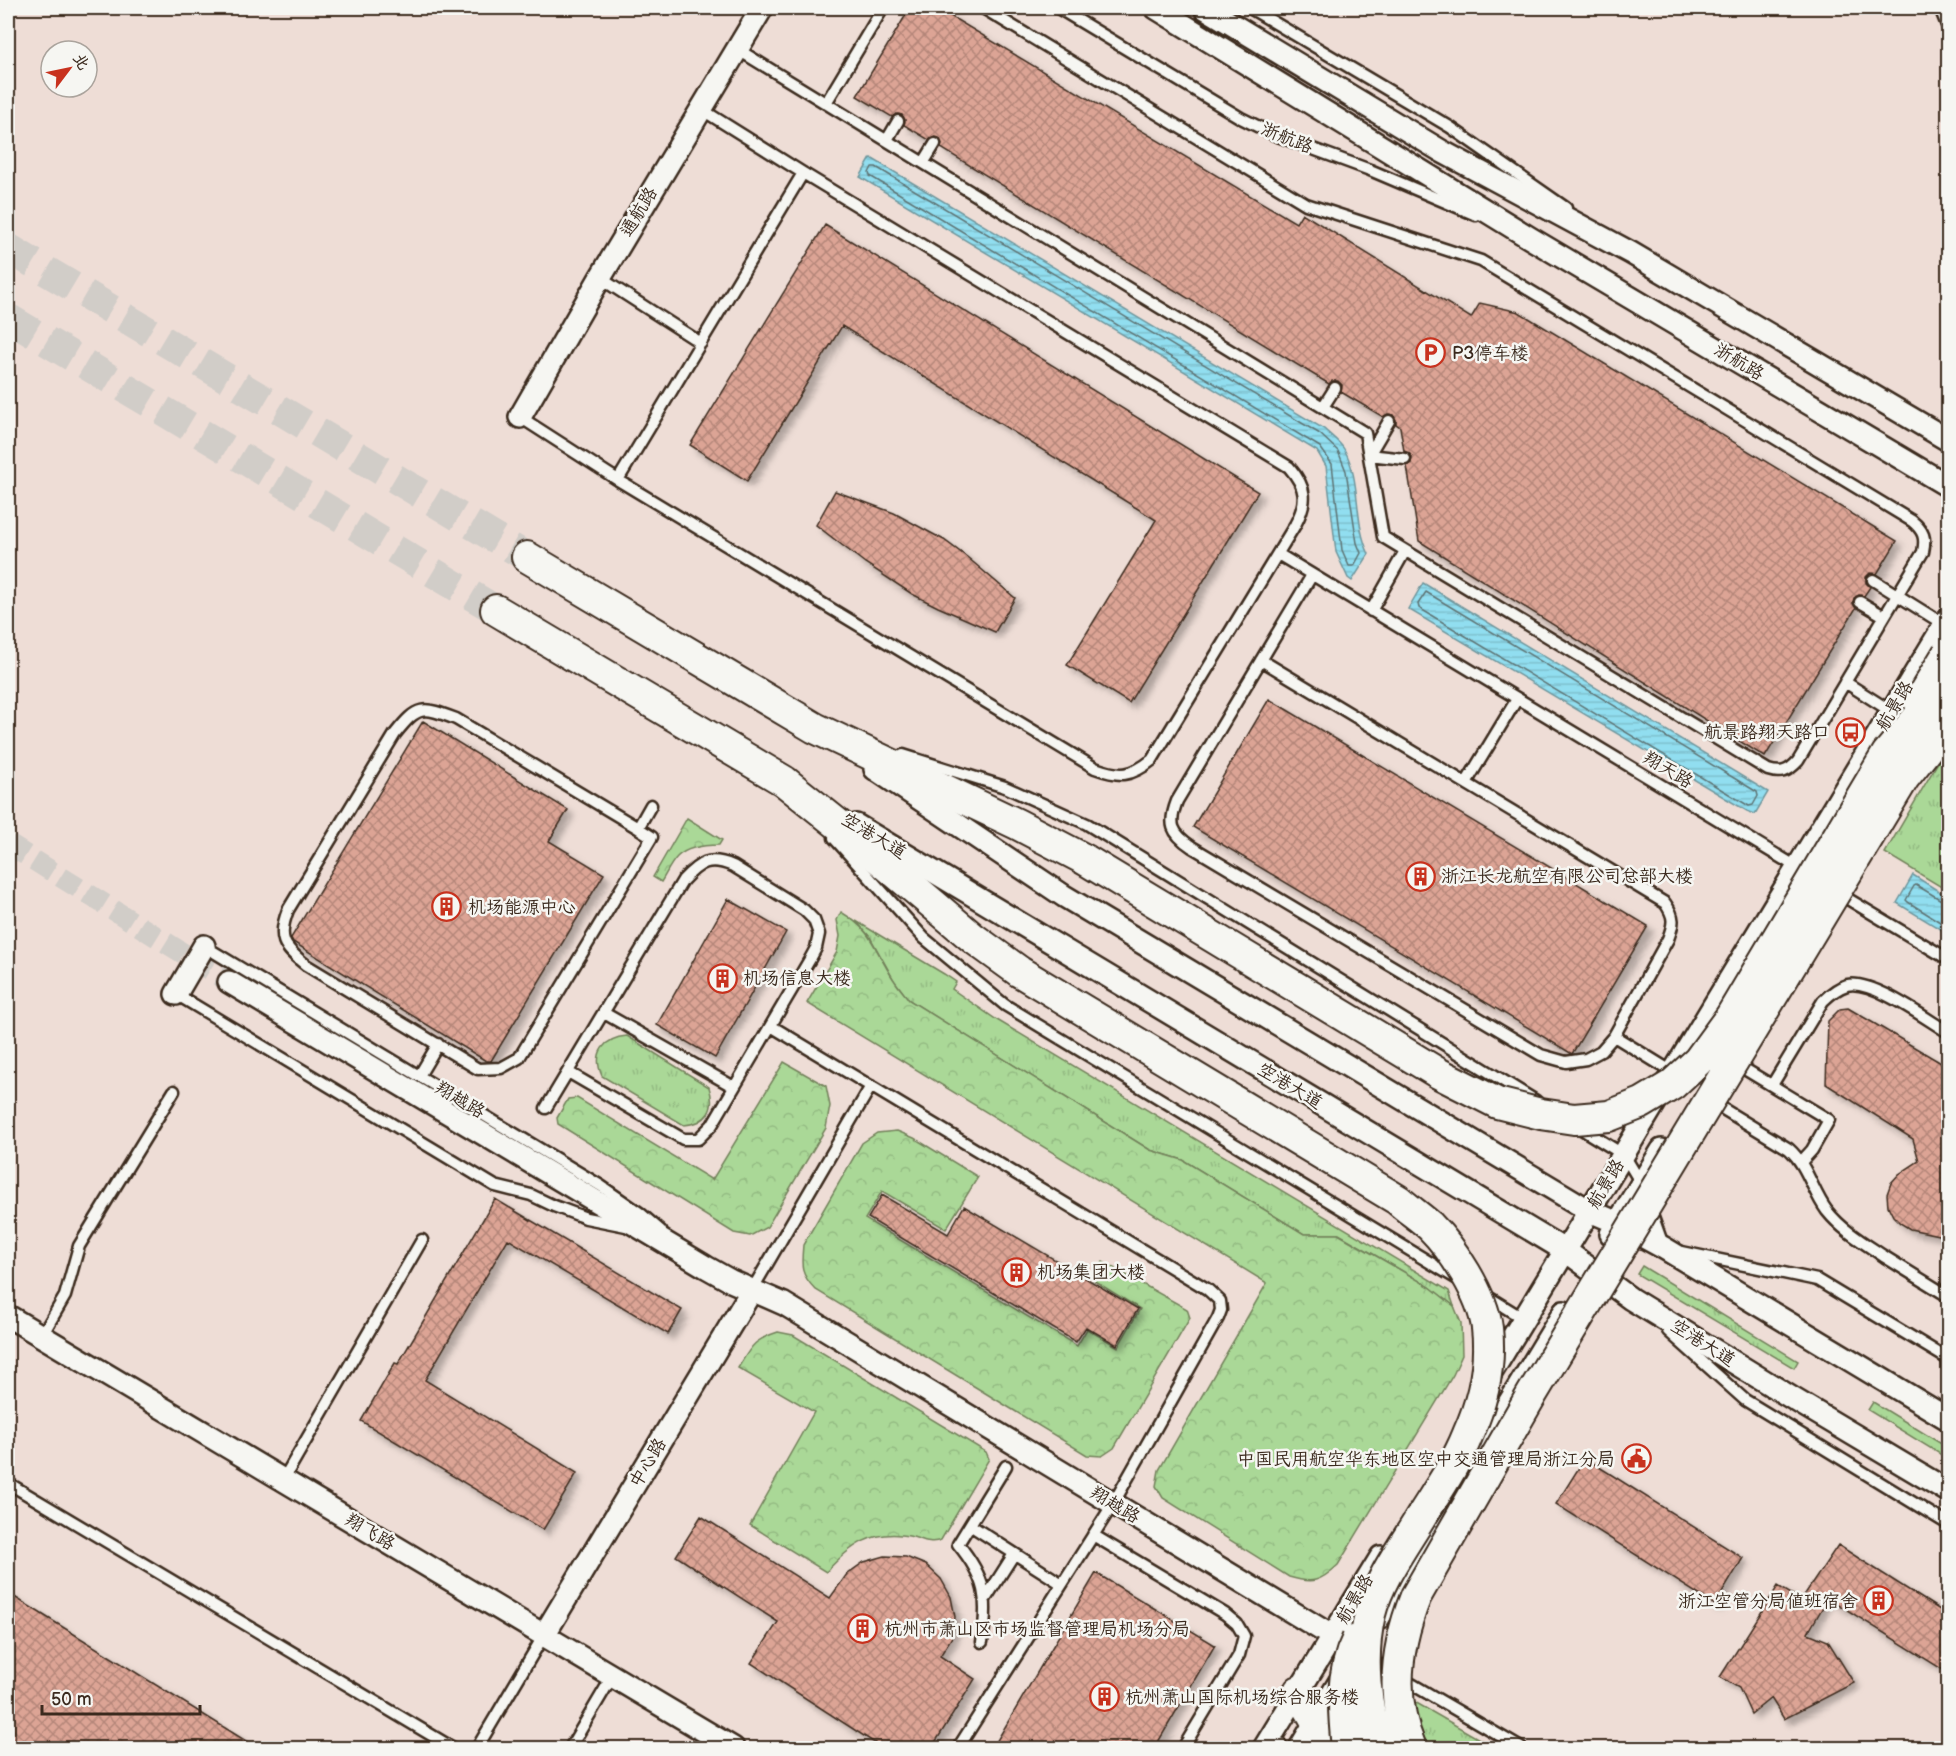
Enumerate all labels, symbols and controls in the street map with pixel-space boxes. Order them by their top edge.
north arrow [39,39,99,99]
text: 北 [68,50,93,74]
street label: 浙航路 [1258,118,1316,158]
street label: 通航路 [616,183,662,241]
parking icon: P3停车楼 [1415,337,1447,369]
street label: 浙航路 [1710,339,1768,385]
place label: P3停车楼 [1452,343,1528,364]
street label: 航景路 [1872,677,1918,735]
bus stop icon: 航景路翔天路口 [1835,716,1867,748]
place label: 航景路翔天路口 [1704,722,1830,743]
street label: 翔天路 [1639,747,1697,793]
street label: 空港大道 [838,808,910,864]
building icon: 浙江长龙航空有限公司总部大楼 [1404,860,1436,892]
place label: 浙江长龙航空有限公司总部大楼 [1441,866,1693,887]
building icon: 机场能源中心 [431,891,463,923]
place label: 机场能源中心 [468,897,576,918]
building icon: 机场信息大楼 [706,962,738,994]
place label: 机场信息大楼 [743,968,851,989]
street label: 空港大道 [1254,1058,1326,1114]
street label: 翔越路 [431,1077,489,1123]
street label: 航景路 [1583,1155,1629,1213]
building icon: 机场集团大楼 [1000,1256,1032,1288]
place label: 机场集团大楼 [1037,1262,1145,1283]
street label: 空港大道 [1667,1315,1739,1371]
street label: 中心路 [625,1434,671,1492]
public building icon: 中国民用航空华东地区空中交通管理局浙江分局 [1620,1443,1652,1475]
place label: 中国民用航空华东地区空中交通管理局浙江分局 [1237,1449,1615,1470]
street label: 翔越路 [1086,1482,1144,1528]
street label: 翔飞路 [341,1509,399,1555]
street label: 航景路 [1332,1570,1378,1628]
building icon: 浙江空管分局值班宿舍 [1863,1585,1895,1617]
place label: 浙江空管分局值班宿舍 [1678,1591,1858,1612]
building icon: 杭州市萧山区市场监督管理局机场分局 [847,1613,879,1645]
place label: 杭州市萧山区市场监督管理局机场分局 [884,1619,1190,1640]
scale bar [42,1678,200,1716]
building icon: 杭州萧山国际机场综合服务楼 [1088,1681,1120,1713]
place label: 杭州萧山国际机场综合服务楼 [1125,1687,1359,1708]
text: 50 m [51,1689,92,1710]

